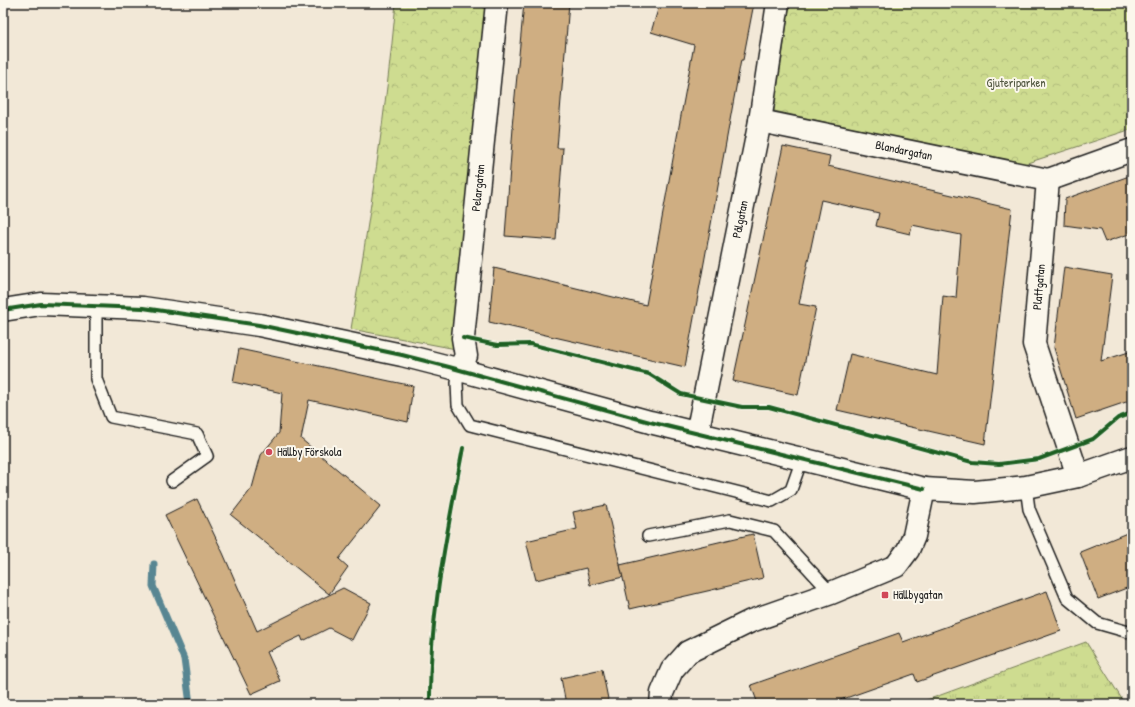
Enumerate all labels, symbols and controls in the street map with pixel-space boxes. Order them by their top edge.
park label: Gjuteriparken [986,74,1046,91]
street label: Blandargatan [874,136,934,164]
street label: Pelargatan [467,163,489,212]
street label: Pålgatan [728,199,752,240]
street label: Plattgatan [1028,263,1049,311]
place label: Hällby Förskola [277,443,342,460]
marker: Hällby Förskola [264,447,274,457]
place label: Hällbygatan [893,586,943,603]
marker: Hällbygatan [880,590,890,600]

